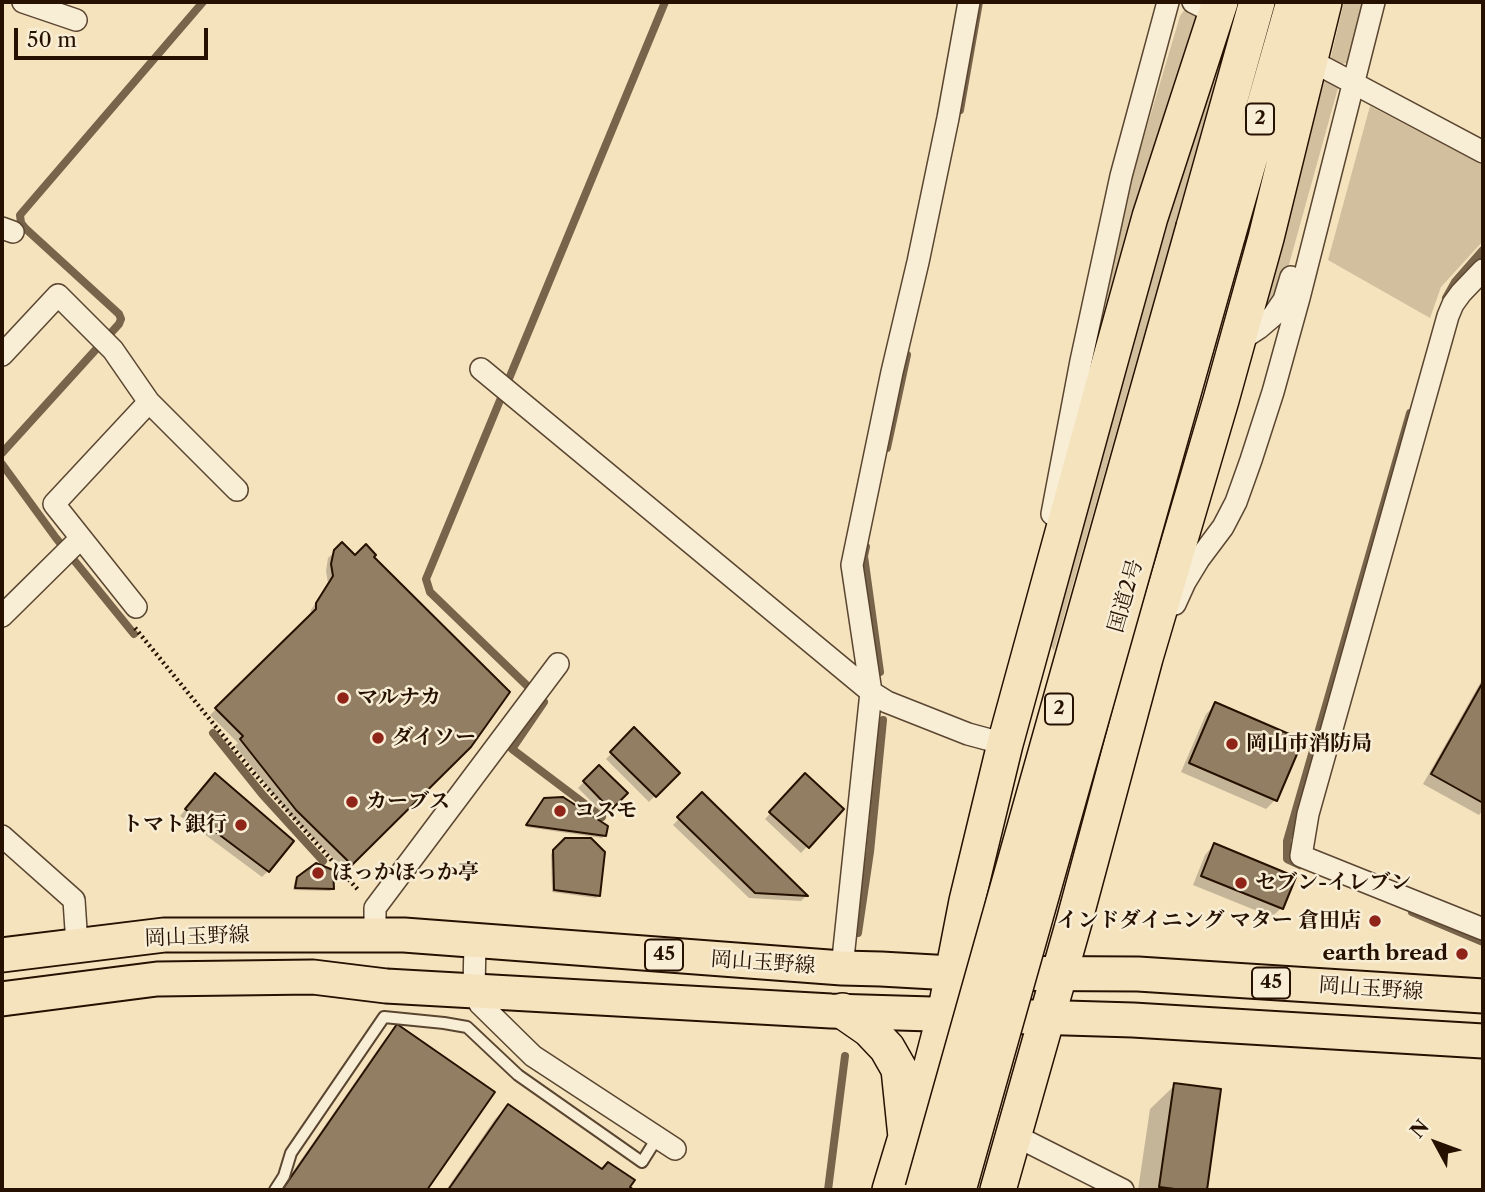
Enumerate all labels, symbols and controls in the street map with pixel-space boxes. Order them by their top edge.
scale bar [18,14,212,58]
text: 50 m [27,27,77,52]
road number: 2 [1246,104,1274,134]
street label: 国道2号 [1104,556,1148,636]
place label: マルナカ [357,685,441,711]
marker: マルナカ [335,690,351,706]
road number: 2 [1045,694,1073,724]
place label: ダイソー [392,725,476,751]
marker: ダイソー [370,730,386,746]
place label: 岡山市消防局 [1246,731,1372,757]
marker: 岡山市消防局 [1224,736,1240,752]
place label: カーブス [366,789,450,815]
marker: カーブス [344,794,360,810]
place label: コスモ [574,798,637,824]
marker: コスモ [552,803,568,819]
place label: トマト銀行 [122,812,227,838]
marker: トマト銀行 [233,817,249,833]
place label: ほっかほっか亭 [332,860,479,886]
marker: ほっかほっか亭 [310,865,326,881]
place label: セブン-イレブン [1255,870,1411,896]
marker: セブン-イレブン [1233,875,1249,891]
place label: インドダイニング マター 倉田店 [1056,908,1361,934]
marker: インドダイニング マター 倉田店 [1367,913,1383,929]
street label: 岡山玉野線 [144,923,250,951]
road number: 45 [645,939,683,970]
place label: earth bread [1323,941,1448,967]
marker: earth bread [1454,946,1470,962]
street label: 岡山玉野線 [710,947,816,979]
road number: 45 [1252,967,1290,998]
street label: 岡山玉野線 [1318,973,1424,1005]
north arrow [1401,1108,1471,1178]
text: N [1406,1115,1434,1143]

